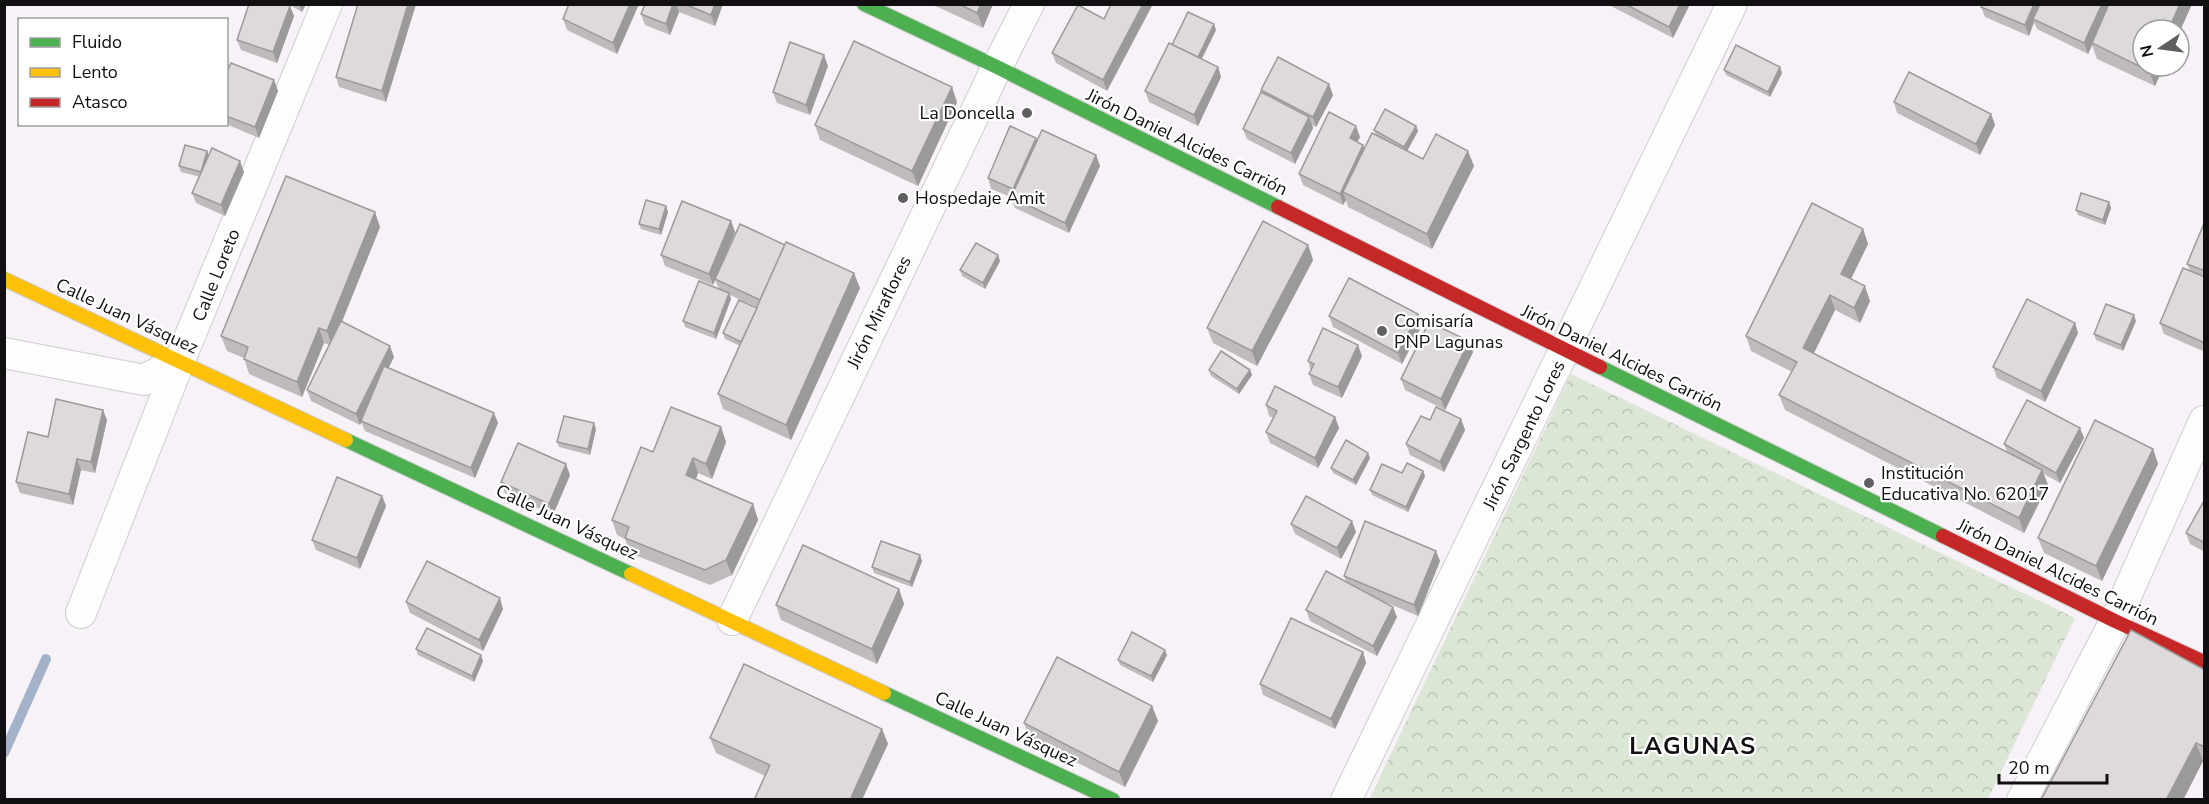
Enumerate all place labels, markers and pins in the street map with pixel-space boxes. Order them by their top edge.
place label: La Doncella [920,101,1015,125]
marker: La Doncella [1020,106,1034,120]
place label: Hospedaje Amit [915,186,1046,210]
marker: Hospedaje Amit [896,191,910,205]
place label: Comisaría PNP Lagunas [1394,309,1503,354]
marker: Comisaría PNP Lagunas [1375,324,1389,338]
place label: Institución Educativa No. 62017 [1881,461,2049,506]
marker: Institución Educativa No. 62017 [1862,476,1876,490]

